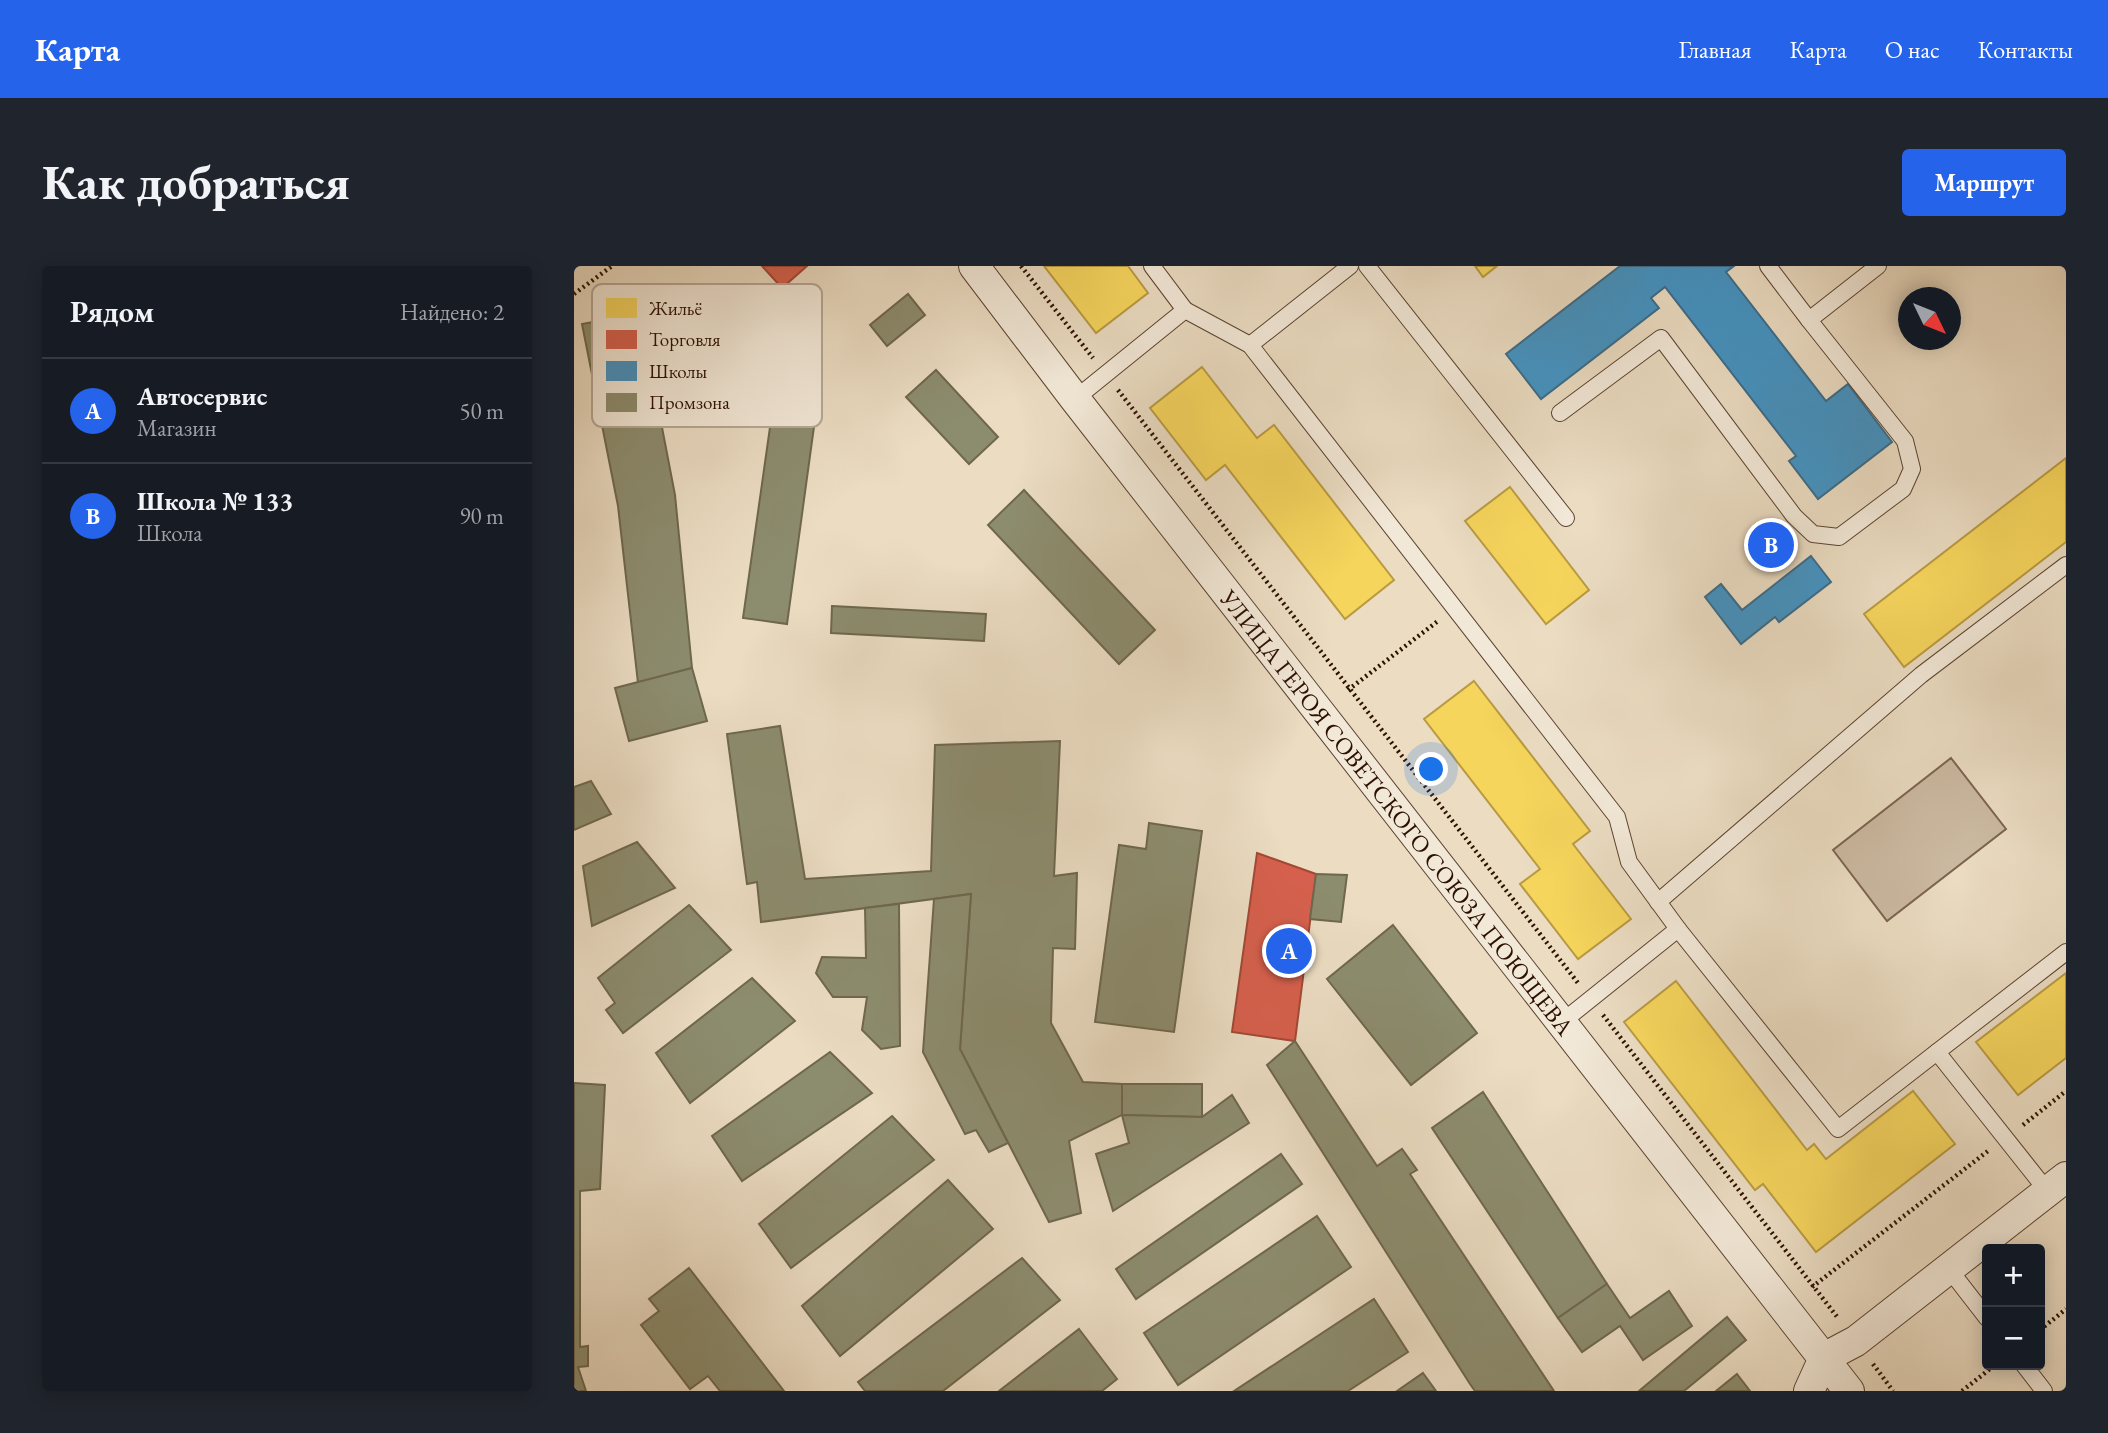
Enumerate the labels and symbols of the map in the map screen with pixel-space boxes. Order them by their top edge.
legend [592,284,822,427]
north arrow [1898,287,1961,350]
text: Жильё [648,296,702,321]
text: Торговля [649,327,721,352]
text: Школы [649,359,707,384]
text: Промзона [649,390,730,415]
pin: B [1748,519,1794,571]
street label: УЛИЦА ГЕРОЯ СОВЕТСКОГО СОЮЗА ПОЮЩЕВА [1213,582,1581,1042]
your location [1414,752,1448,786]
pin: A [1266,925,1312,977]

